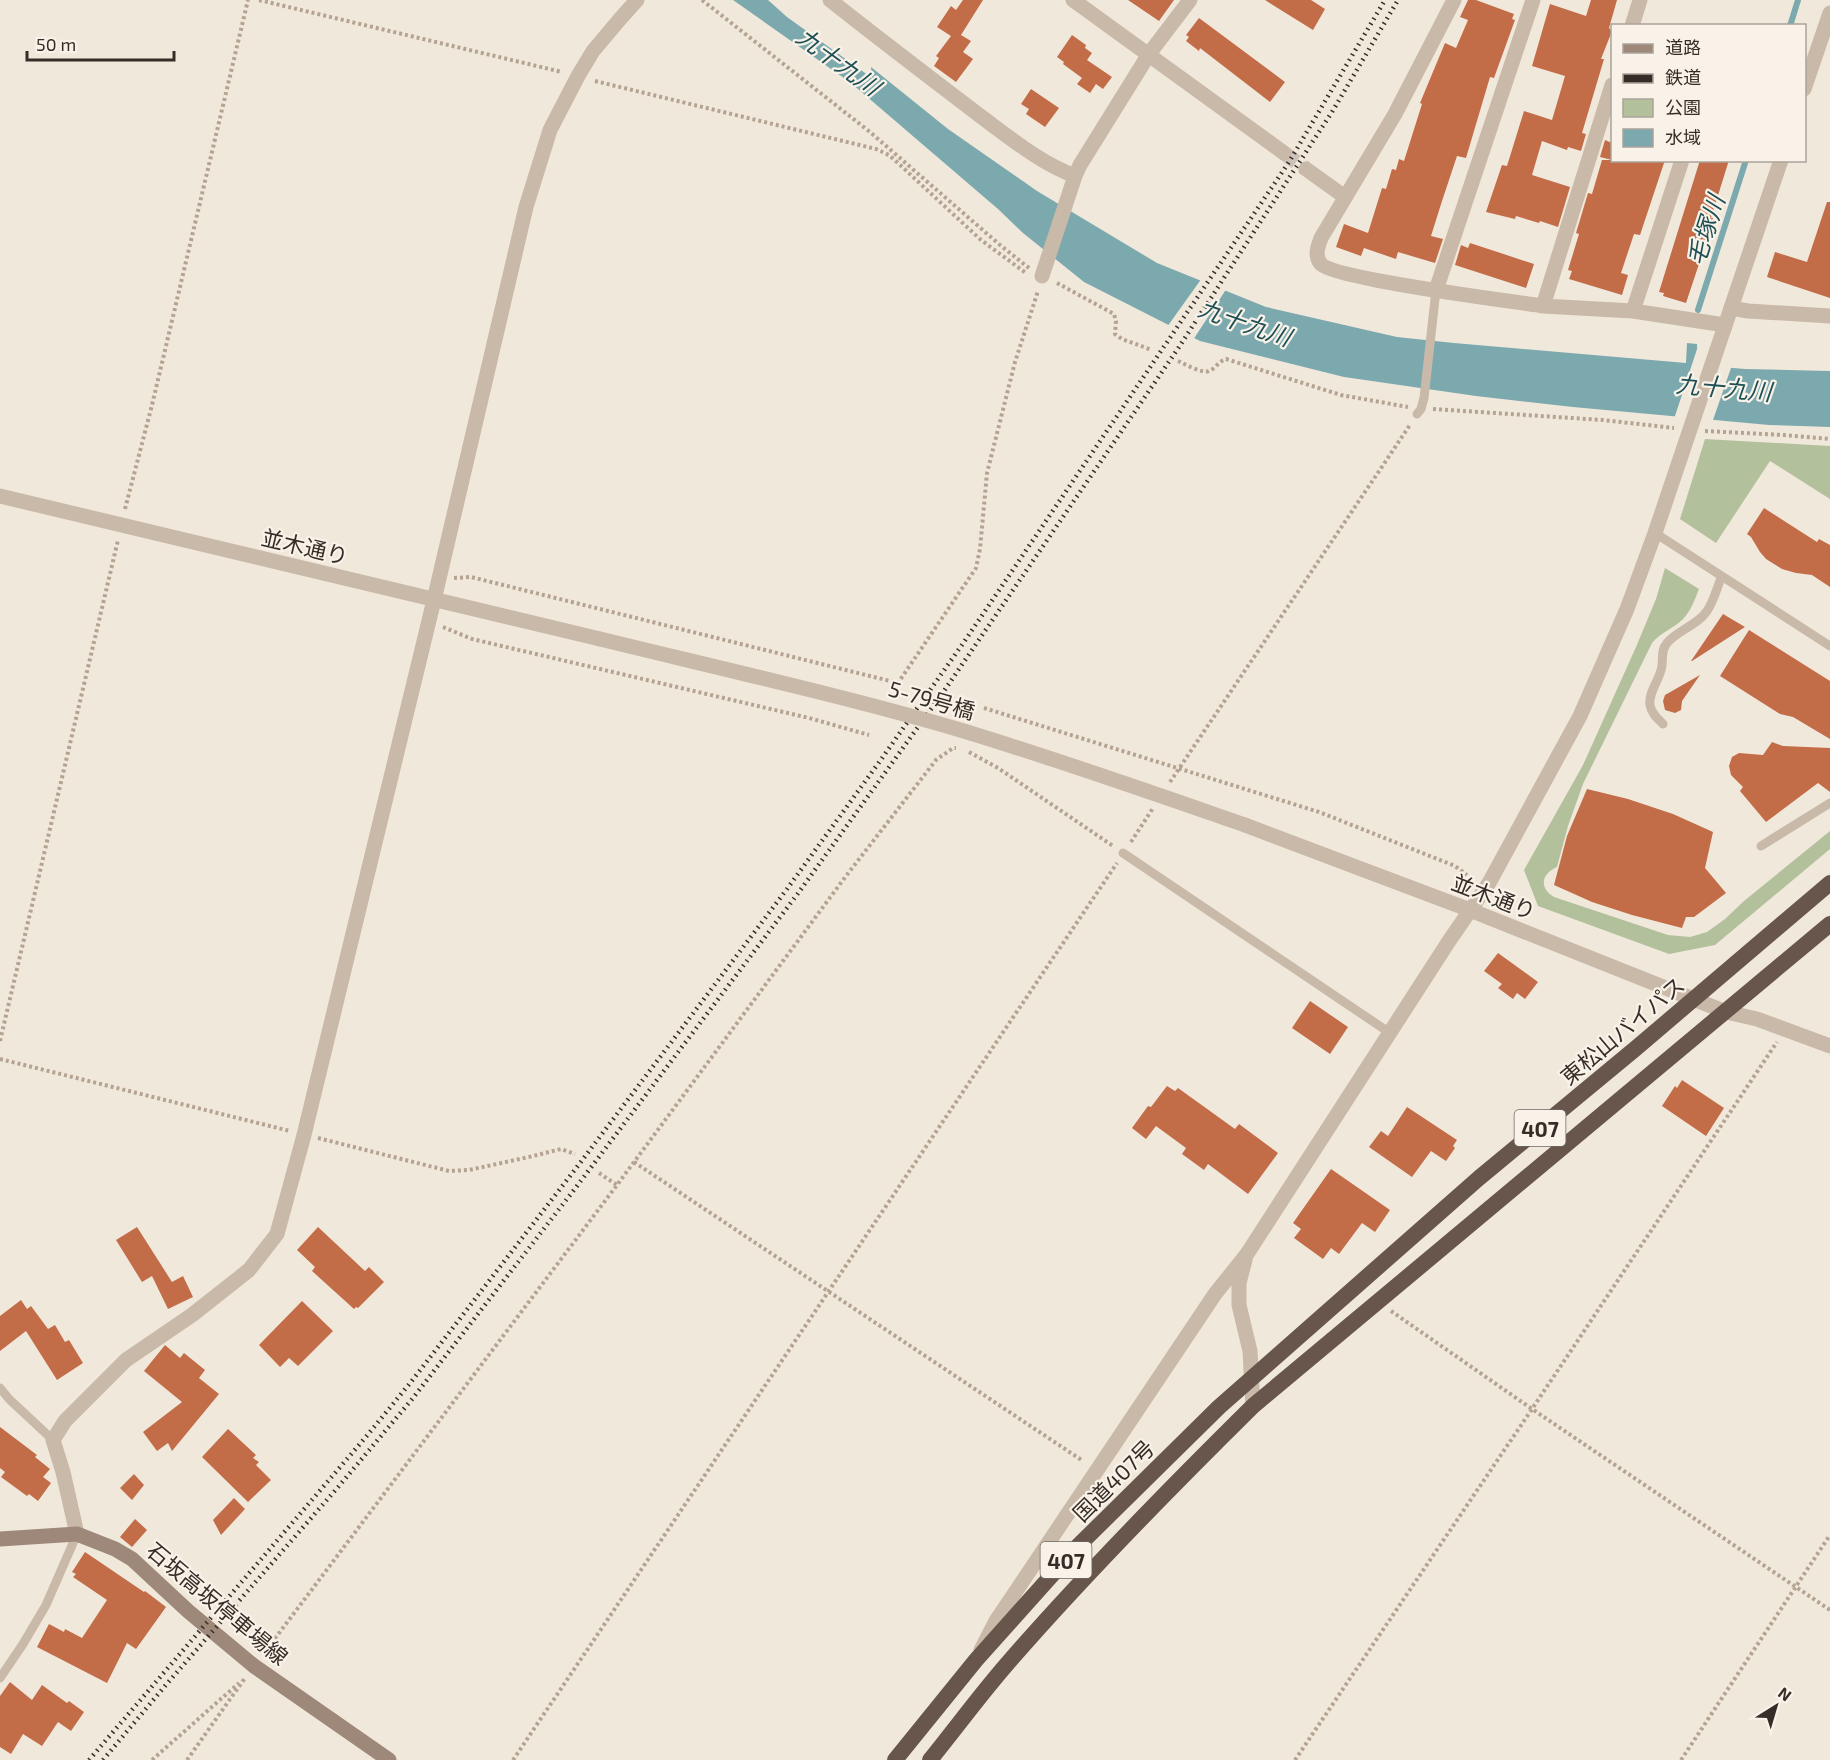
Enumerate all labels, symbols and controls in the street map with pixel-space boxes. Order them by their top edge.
water label: 九十九川 [792,21,889,103]
scale bar [27,24,174,62]
legend [1611,24,1806,162]
text: 50 m [36,33,76,55]
text: 道路 [1665,36,1701,58]
text: 鉄道 [1665,66,1701,88]
text: 公園 [1665,96,1701,118]
text: 水域 [1665,126,1701,148]
water label: 毛塚川 [1680,188,1731,269]
water label: 九十九川 [1195,293,1298,352]
water label: 九十九川 [1675,368,1776,406]
street label: 並木通り [259,523,351,569]
street label: 5-79号橋 [886,674,978,724]
street label: 並木通り [1448,868,1540,924]
street label: 東松山バイパス [1555,971,1689,1089]
road number: 407 [1514,1110,1566,1146]
street label: 国道407号 [1067,1434,1159,1526]
street label: 石坂高坂停車場線 [142,1536,294,1670]
road number: 407 [1040,1542,1092,1578]
north arrow [1746,1676,1806,1736]
text: N [1775,1683,1796,1705]

